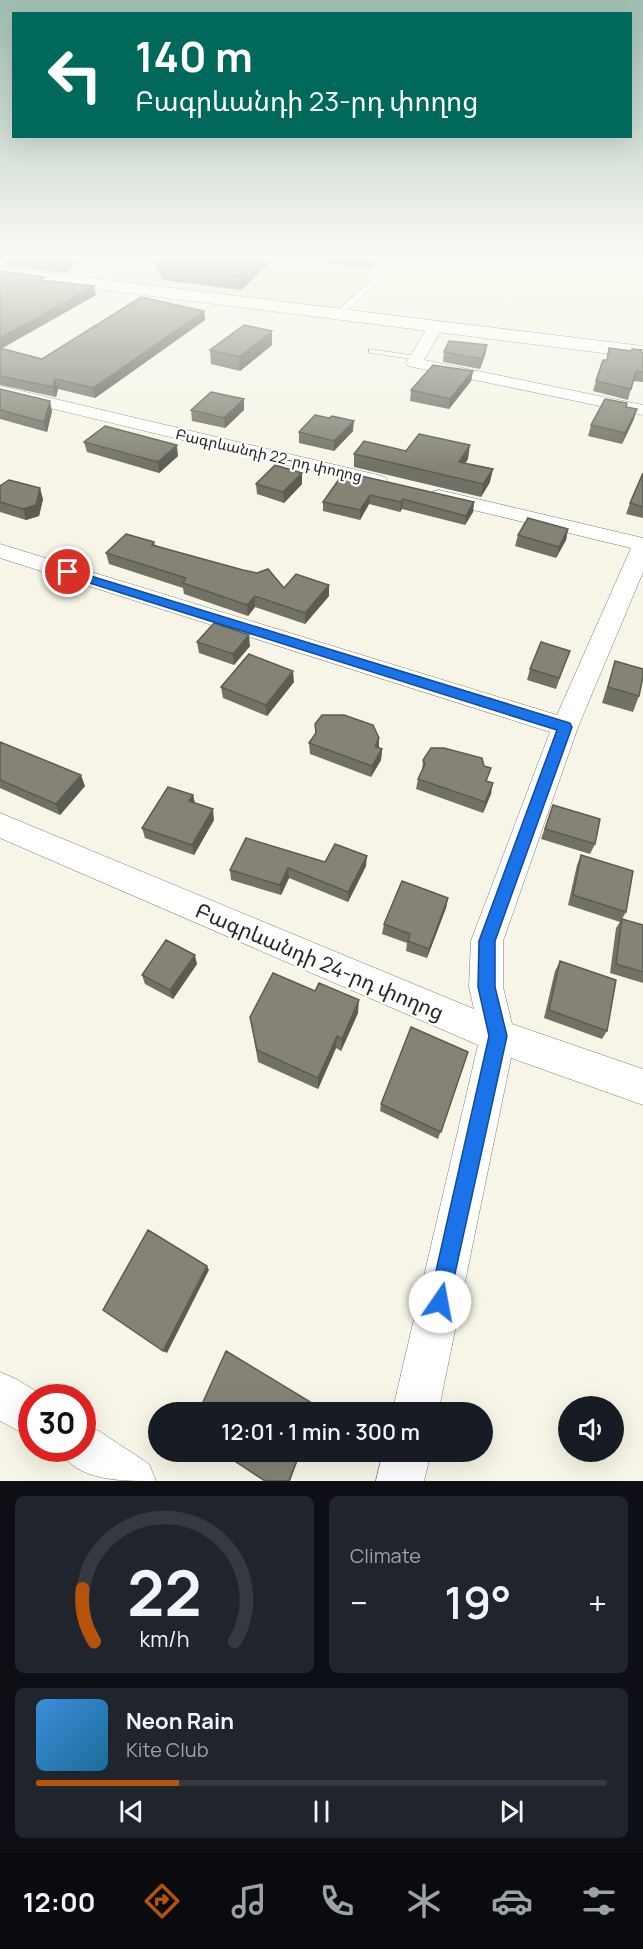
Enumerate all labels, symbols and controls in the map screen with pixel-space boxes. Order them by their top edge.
text: 140 m [135,27,253,85]
icon: left [36,36,114,114]
text: Բագրևանդի 23-րդ փողոց [135,82,478,119]
street label: Բագրևանդի 22-րդ փողոց [174,423,364,487]
pin [42,546,93,597]
icon: arrive [51,555,84,588]
street label: Բագրևանդի 24-րդ փողոց [191,896,449,1026]
position arrow [408,1270,472,1334]
speed limit sign: 30 [18,1384,96,1462]
map controls [558,1396,624,1462]
button: sound [558,1396,624,1462]
text: 12:01 · 1 min · 300 m [221,1417,420,1447]
text: Climate [350,1542,421,1569]
text: 22 [127,1549,202,1635]
text: 19° [444,1571,512,1633]
text: − [350,1580,368,1625]
text: + [588,1580,607,1625]
text: km/h [140,1624,189,1653]
text: Neon Rain [126,1706,234,1736]
text: Kite Club [126,1736,209,1763]
icon: previous [115,1795,148,1828]
icon: pause [305,1795,338,1828]
icon: next [495,1795,528,1828]
icon: directions [141,1880,183,1922]
icon: music [228,1880,270,1922]
icon: phone [316,1880,358,1922]
icon: climate [403,1880,445,1922]
icon: car [491,1880,533,1922]
icon: filters [578,1880,620,1922]
text: 12:00 [23,1883,95,1920]

